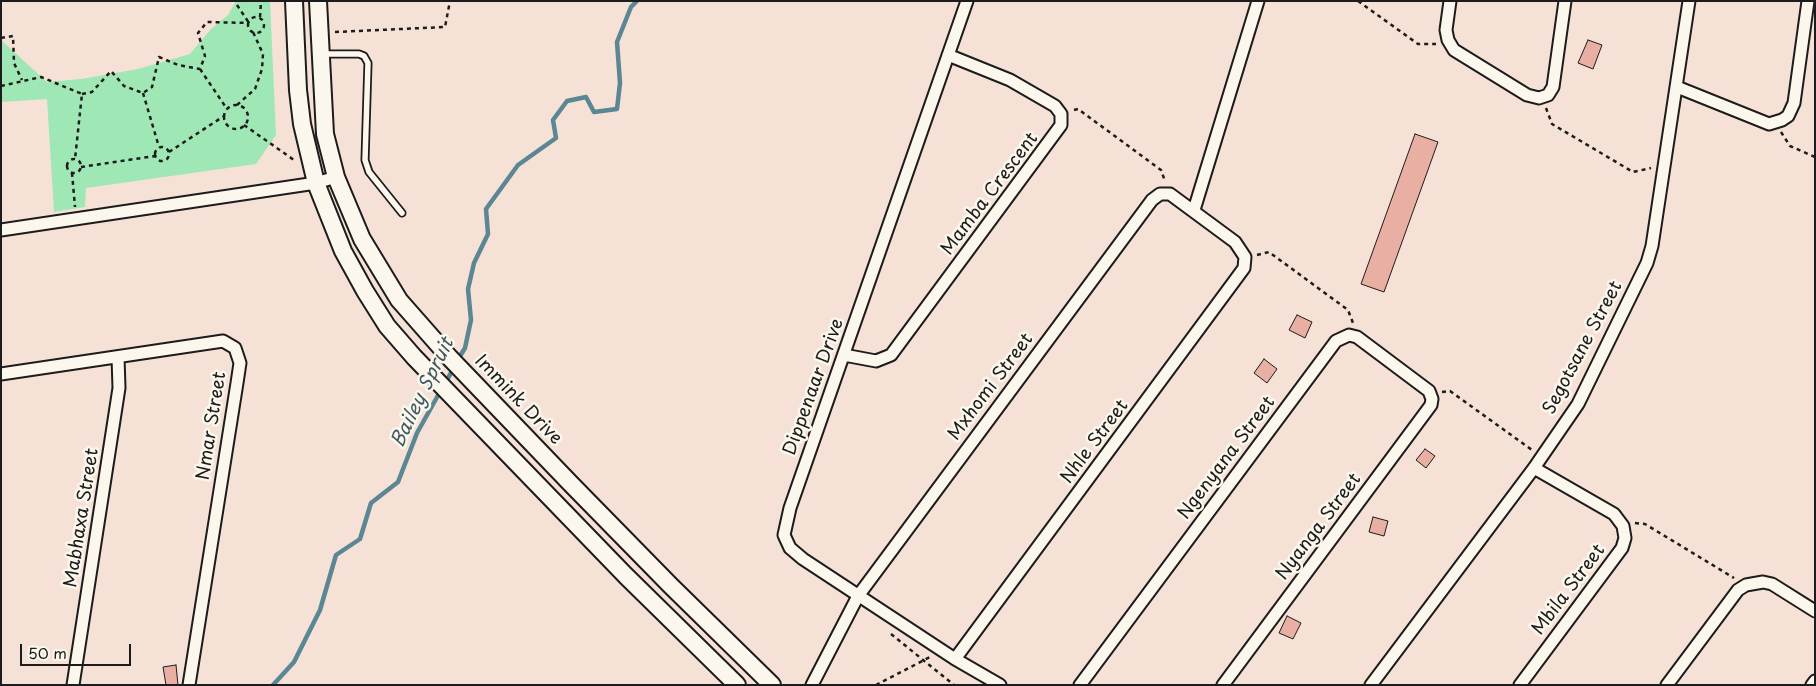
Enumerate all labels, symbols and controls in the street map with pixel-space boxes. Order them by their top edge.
street label: Mamba Crescent [937,129,1043,259]
street label: Segotsane Street [1539,278,1627,418]
street label: Dippenaar Drive [779,316,849,458]
street label: Mxhomi Street [944,329,1038,445]
water label: Bailey Spruit [387,335,459,451]
street label: Immink Drive [470,351,566,449]
street label: Nmar Street [193,370,231,482]
street label: Ngenyana Street [1174,392,1280,524]
street label: Nhle Street [1057,396,1133,488]
street label: Mabhaxa Street [60,447,104,589]
street label: Nyanga Street [1272,469,1366,585]
street label: Mbila Street [1528,540,1610,640]
scale bar [22,634,134,666]
text: 50 m [28,641,67,664]

